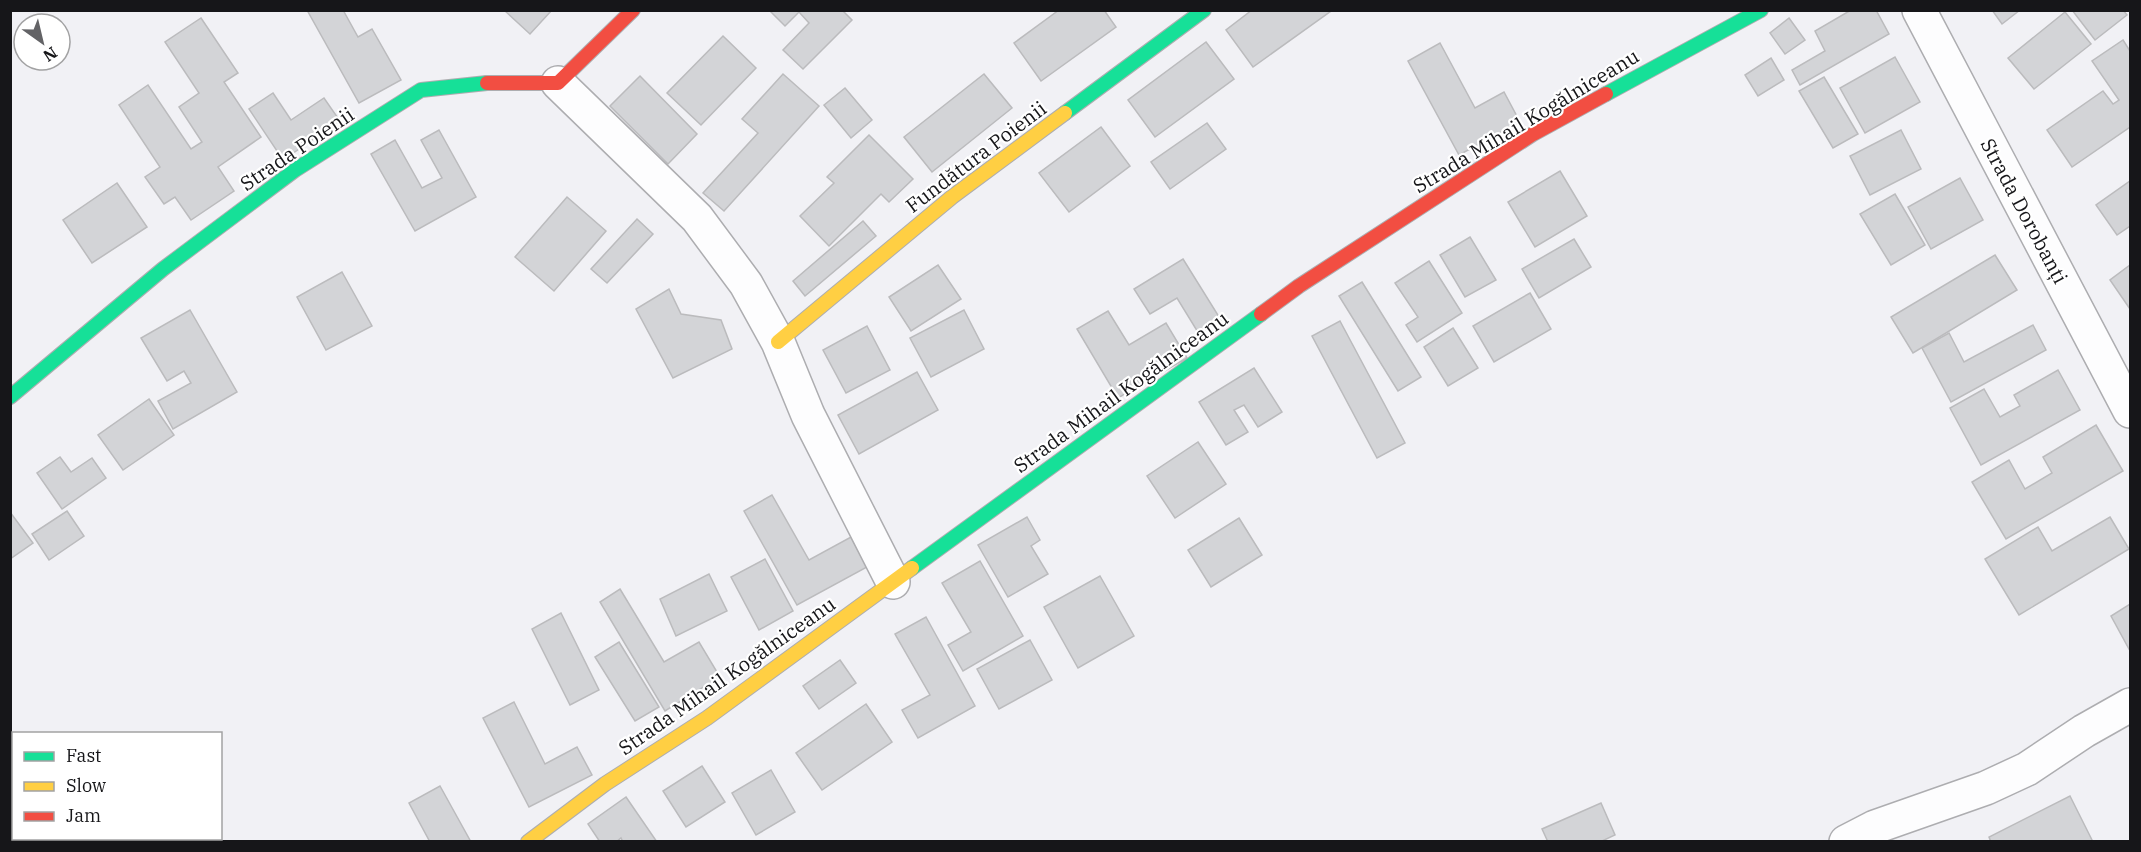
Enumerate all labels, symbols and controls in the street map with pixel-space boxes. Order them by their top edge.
north arrow [12,12,72,72]
street label: Strada Mihail Kogălniceanu [1408,42,1644,199]
text: N [40,43,61,66]
street label: Fundătura Poienii [900,95,1052,218]
street label: Strada Poienii [234,100,359,197]
street label: Strada Dorobanți [1975,133,2074,288]
street label: Strada Mihail Kogălniceanu [1008,304,1234,479]
street label: Strada Mihail Kogălniceanu [613,590,841,761]
legend [12,732,222,840]
text: Fast [66,744,101,767]
text: Slow [66,774,106,797]
text: Jam [66,804,101,827]

